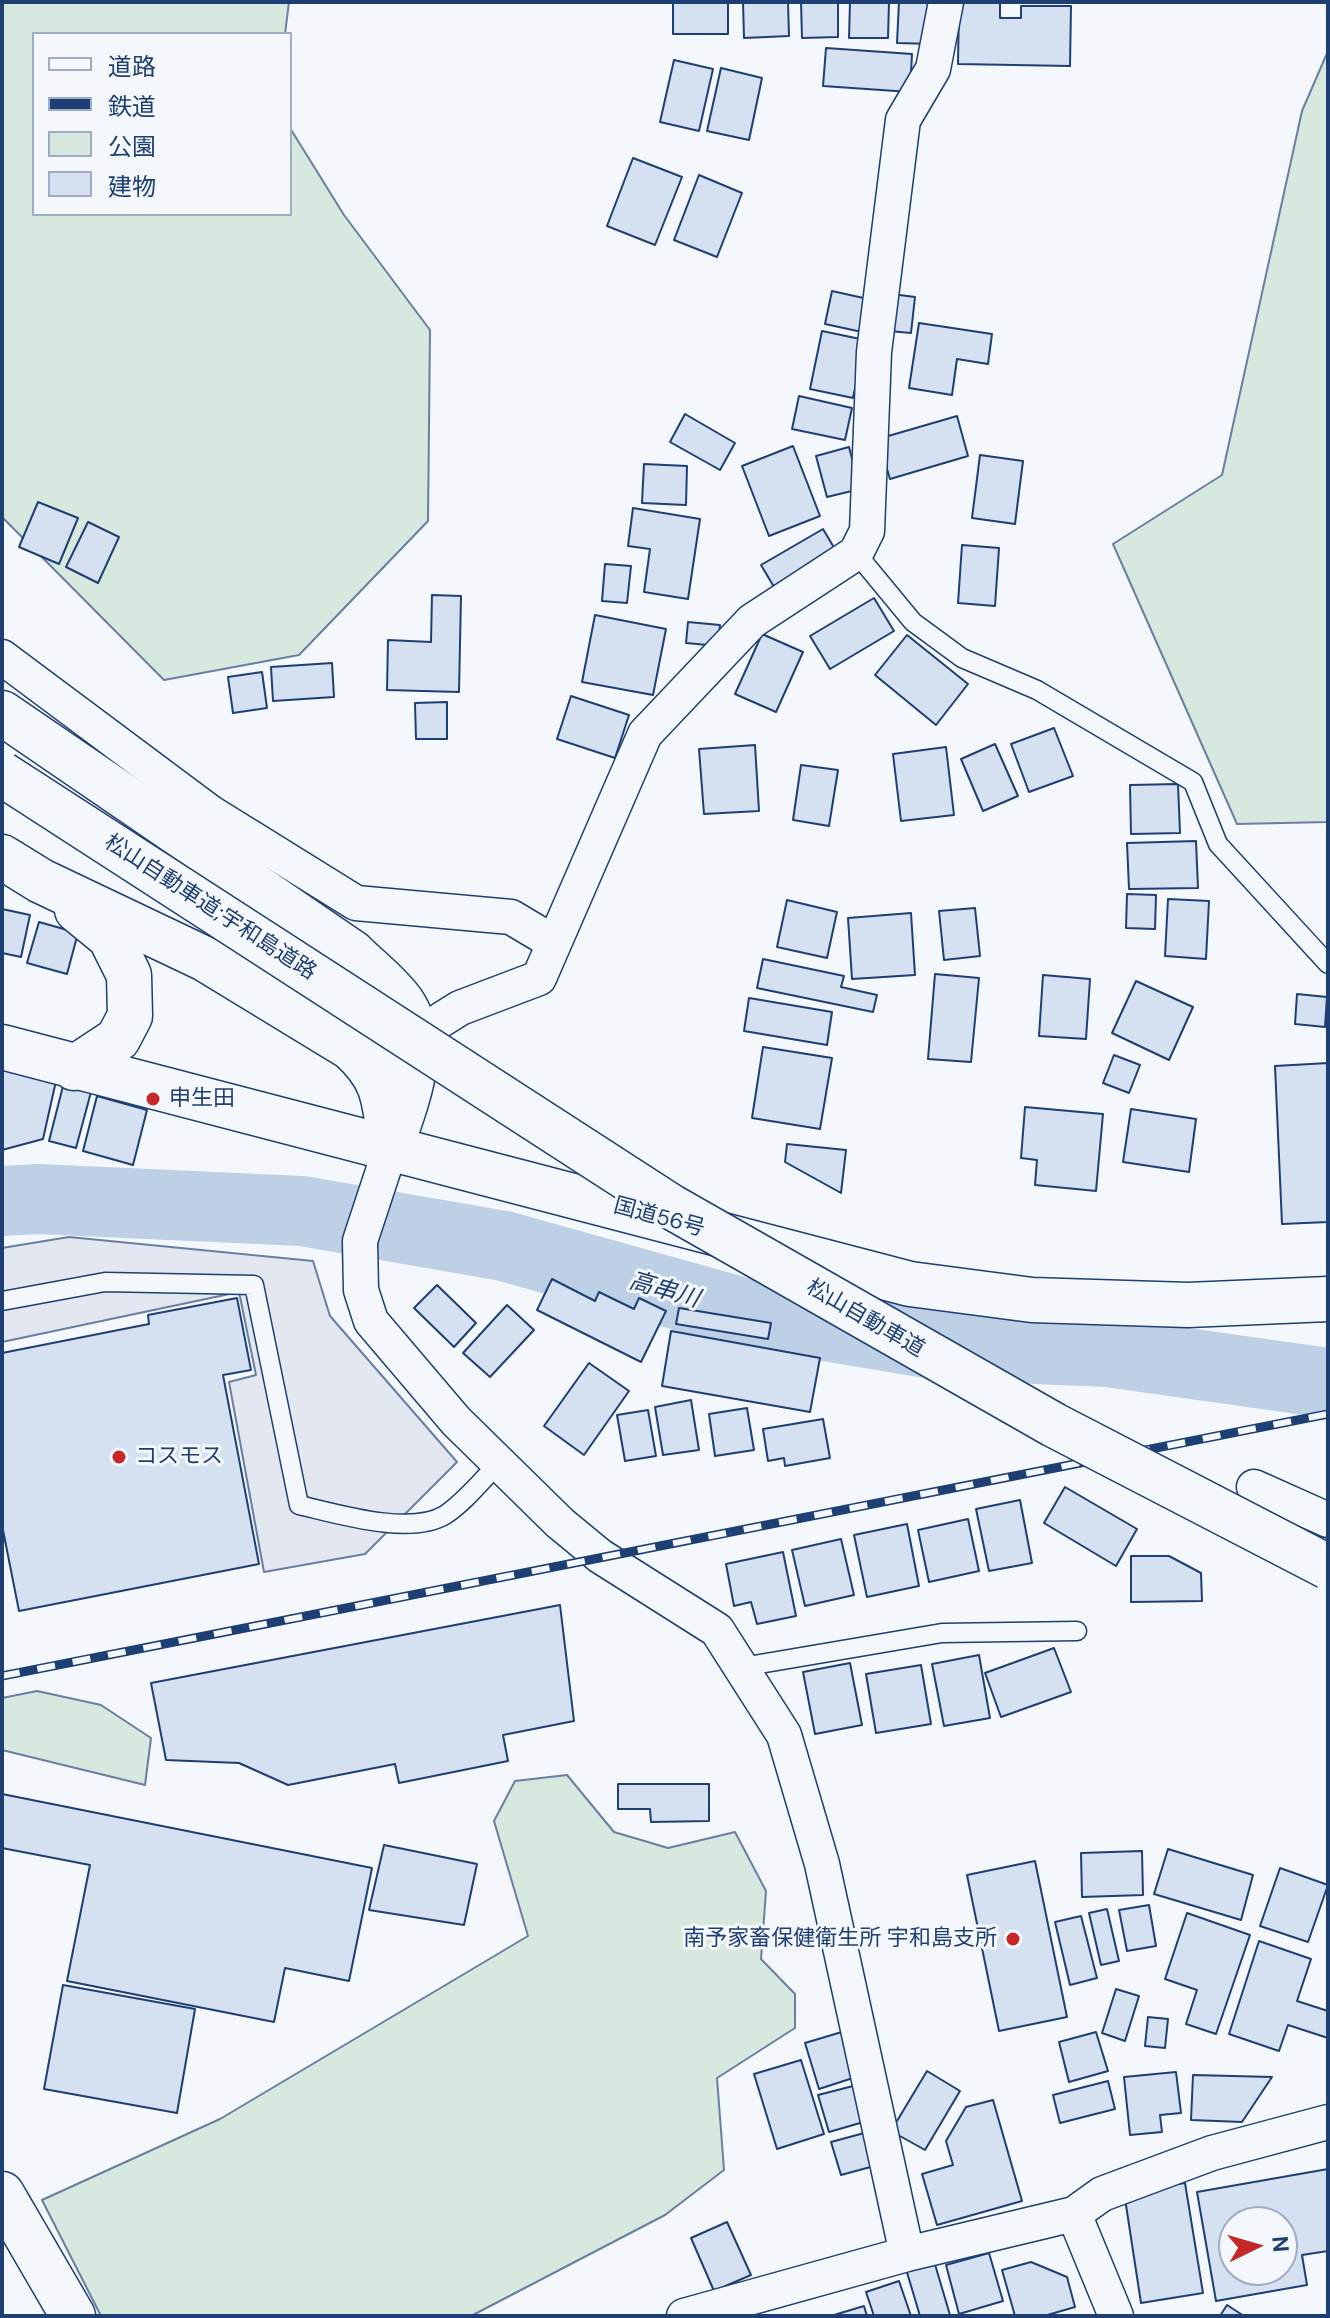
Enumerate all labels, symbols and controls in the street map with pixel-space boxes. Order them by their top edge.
legend [32,32,292,216]
text: 道路 [108,51,156,82]
text: 鉄道 [108,91,156,122]
text: 公園 [108,131,156,162]
text: 建物 [108,171,156,202]
street label: 松山自動車道;宇和島道路 [99,830,321,986]
place label: 申生田 [169,1086,235,1112]
marker: 申生田 [144,1090,162,1108]
street label: 国道56号 [611,1193,707,1243]
water label: 高串川 [625,1267,703,1315]
street label: 松山自動車道 [801,1275,929,1363]
place label: コスモス [135,1444,223,1470]
marker: コスモス [110,1448,128,1466]
place label: 南予家畜保健衛生所 宇和島支所 [683,1926,997,1952]
marker: 南予家畜保健衛生所 宇和島支所 [1004,1930,1022,1948]
north arrow [1218,2206,1298,2286]
text: N [1265,2235,1296,2253]

